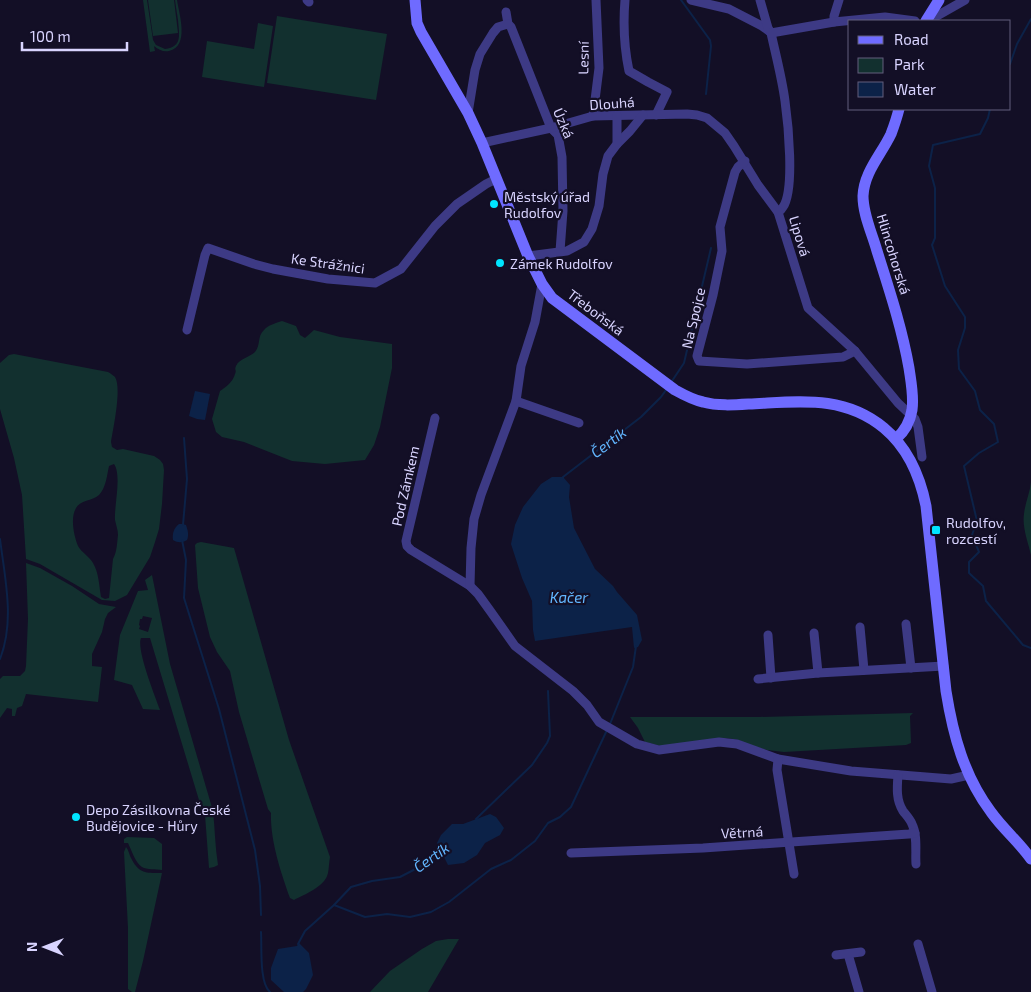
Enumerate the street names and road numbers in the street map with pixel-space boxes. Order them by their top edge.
street label: Lesní [574,41,592,75]
street label: Dlouhá [589,93,635,113]
street label: Úzká [550,105,578,141]
street label: Hlincohorská [874,212,914,296]
street label: Lipová [786,214,814,258]
street label: Ke Strážnici [290,249,366,277]
street label: Třeboňská [564,285,628,339]
street label: Na Spojce [678,286,708,350]
street label: Pod Zámkem [388,444,422,528]
street label: Větrná [720,822,764,842]

